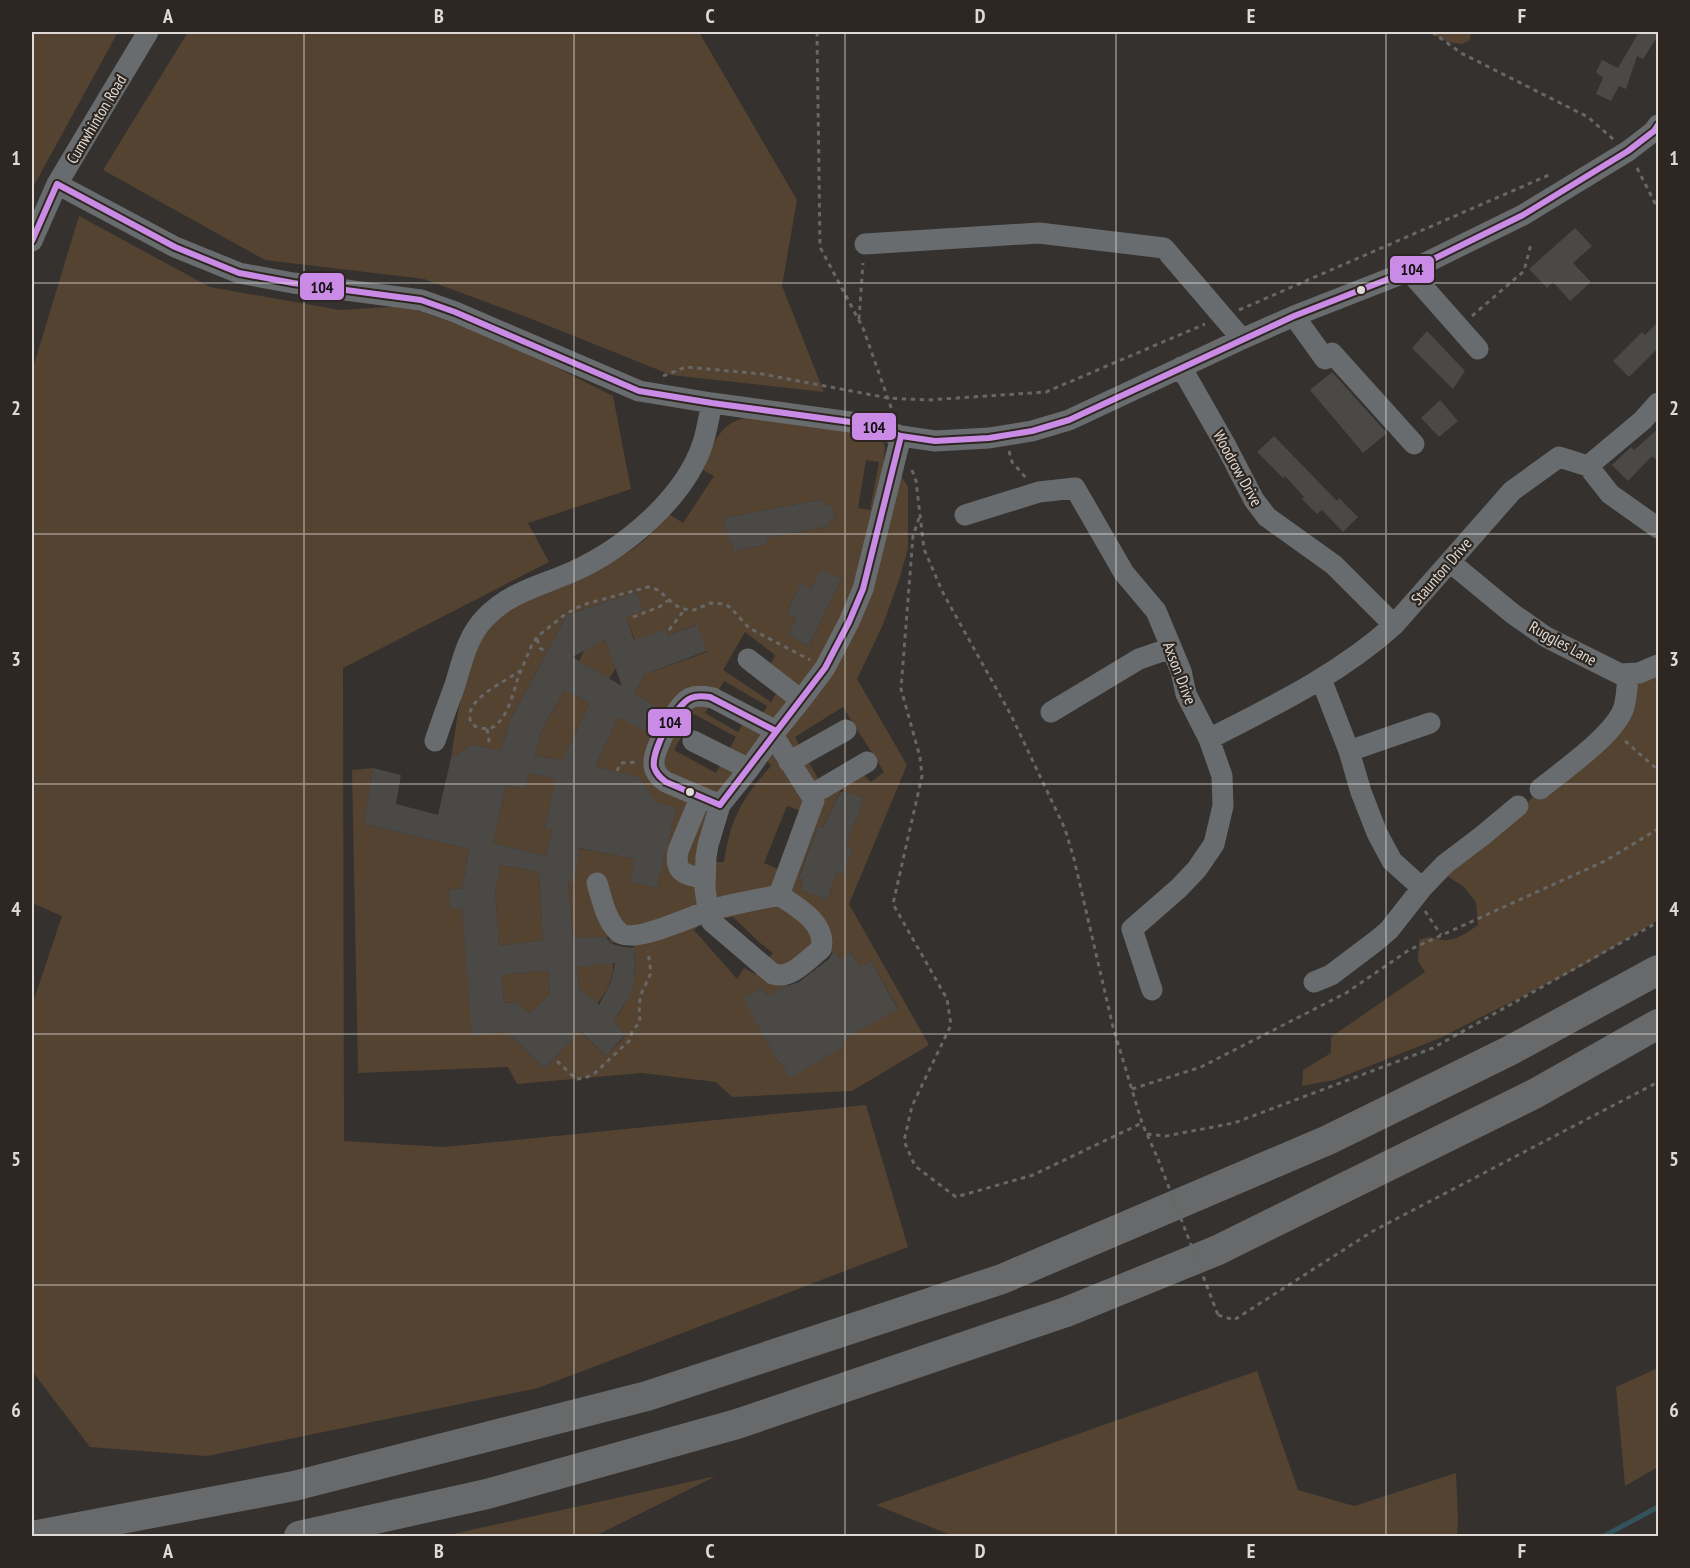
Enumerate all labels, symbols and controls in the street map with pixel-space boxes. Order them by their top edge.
text: A [162,3,174,29]
text: B [434,3,444,29]
text: C [705,3,715,29]
text: D [975,3,986,29]
text: E [1247,3,1255,29]
text: F [1518,3,1526,29]
street label: Cumwhinton Road [62,71,130,167]
text: 1 [11,145,21,171]
text: 1 [1669,145,1679,171]
line badge: 104 [1389,255,1435,284]
text: 104 [1401,259,1424,279]
line badge: 104 [299,272,345,301]
text: 104 [311,277,334,297]
unlabelled marker [1355,284,1367,296]
text: 2 [11,395,21,421]
text: 2 [1669,395,1679,421]
line badge: 104 [851,412,897,441]
text: 104 [863,417,886,437]
street label: Woodrow Drive [1209,427,1267,509]
street label: Staunton Drive [1406,533,1476,609]
street label: Ruggles Lane [1526,616,1600,670]
street label: Axson Drive [1159,639,1201,707]
text: 3 [11,646,21,672]
text: 3 [1669,646,1679,672]
line badge: 104 [647,708,692,737]
text: 104 [659,712,682,732]
unlabelled marker [684,786,696,798]
text: 4 [11,896,21,922]
text: 4 [1669,896,1679,922]
text: 5 [11,1146,21,1172]
text: 5 [1669,1146,1679,1172]
text: 6 [11,1397,21,1423]
text: 6 [1669,1397,1679,1423]
text: A [162,1538,174,1564]
text: B [434,1538,444,1564]
text: C [705,1538,715,1564]
text: D [975,1538,986,1564]
text: E [1247,1538,1255,1564]
text: F [1518,1538,1526,1564]

